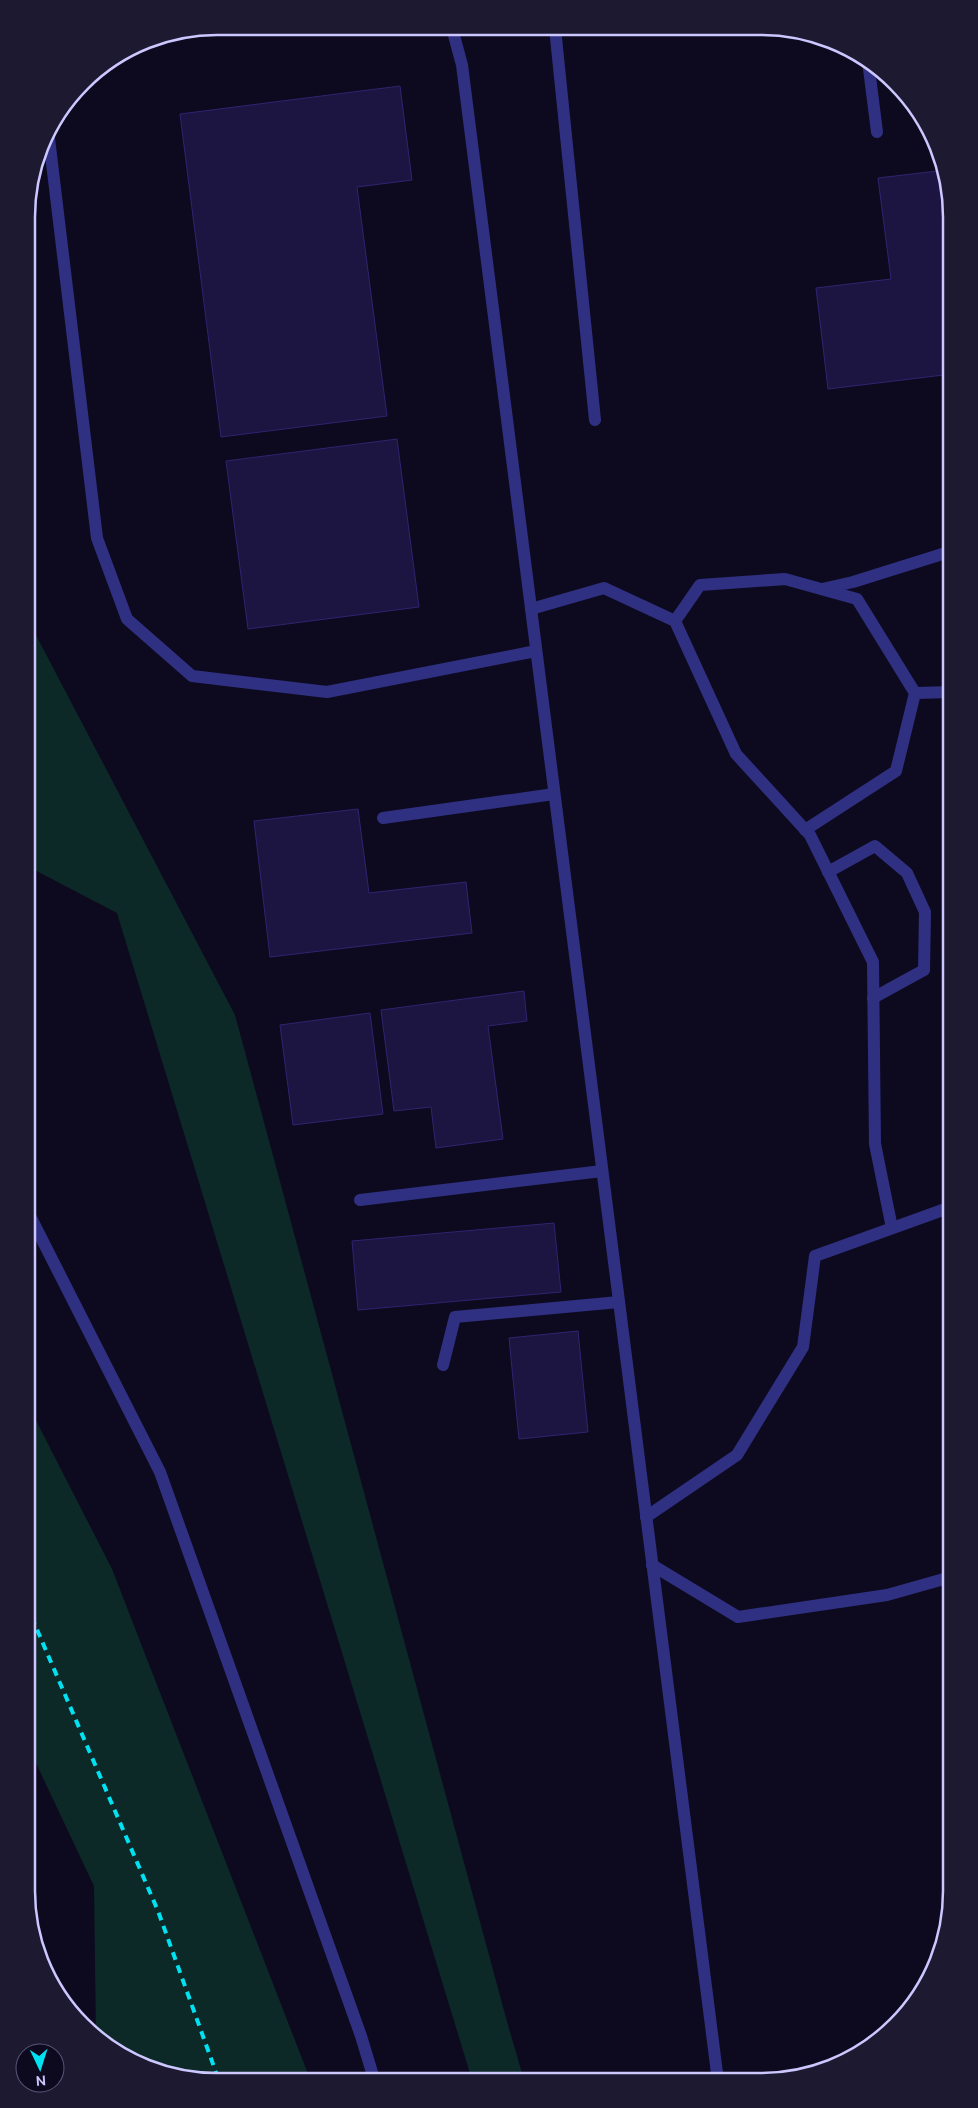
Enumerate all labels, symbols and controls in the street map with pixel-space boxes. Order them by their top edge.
north arrow [15,2043,65,2093]
text: N [35,2073,47,2089]

